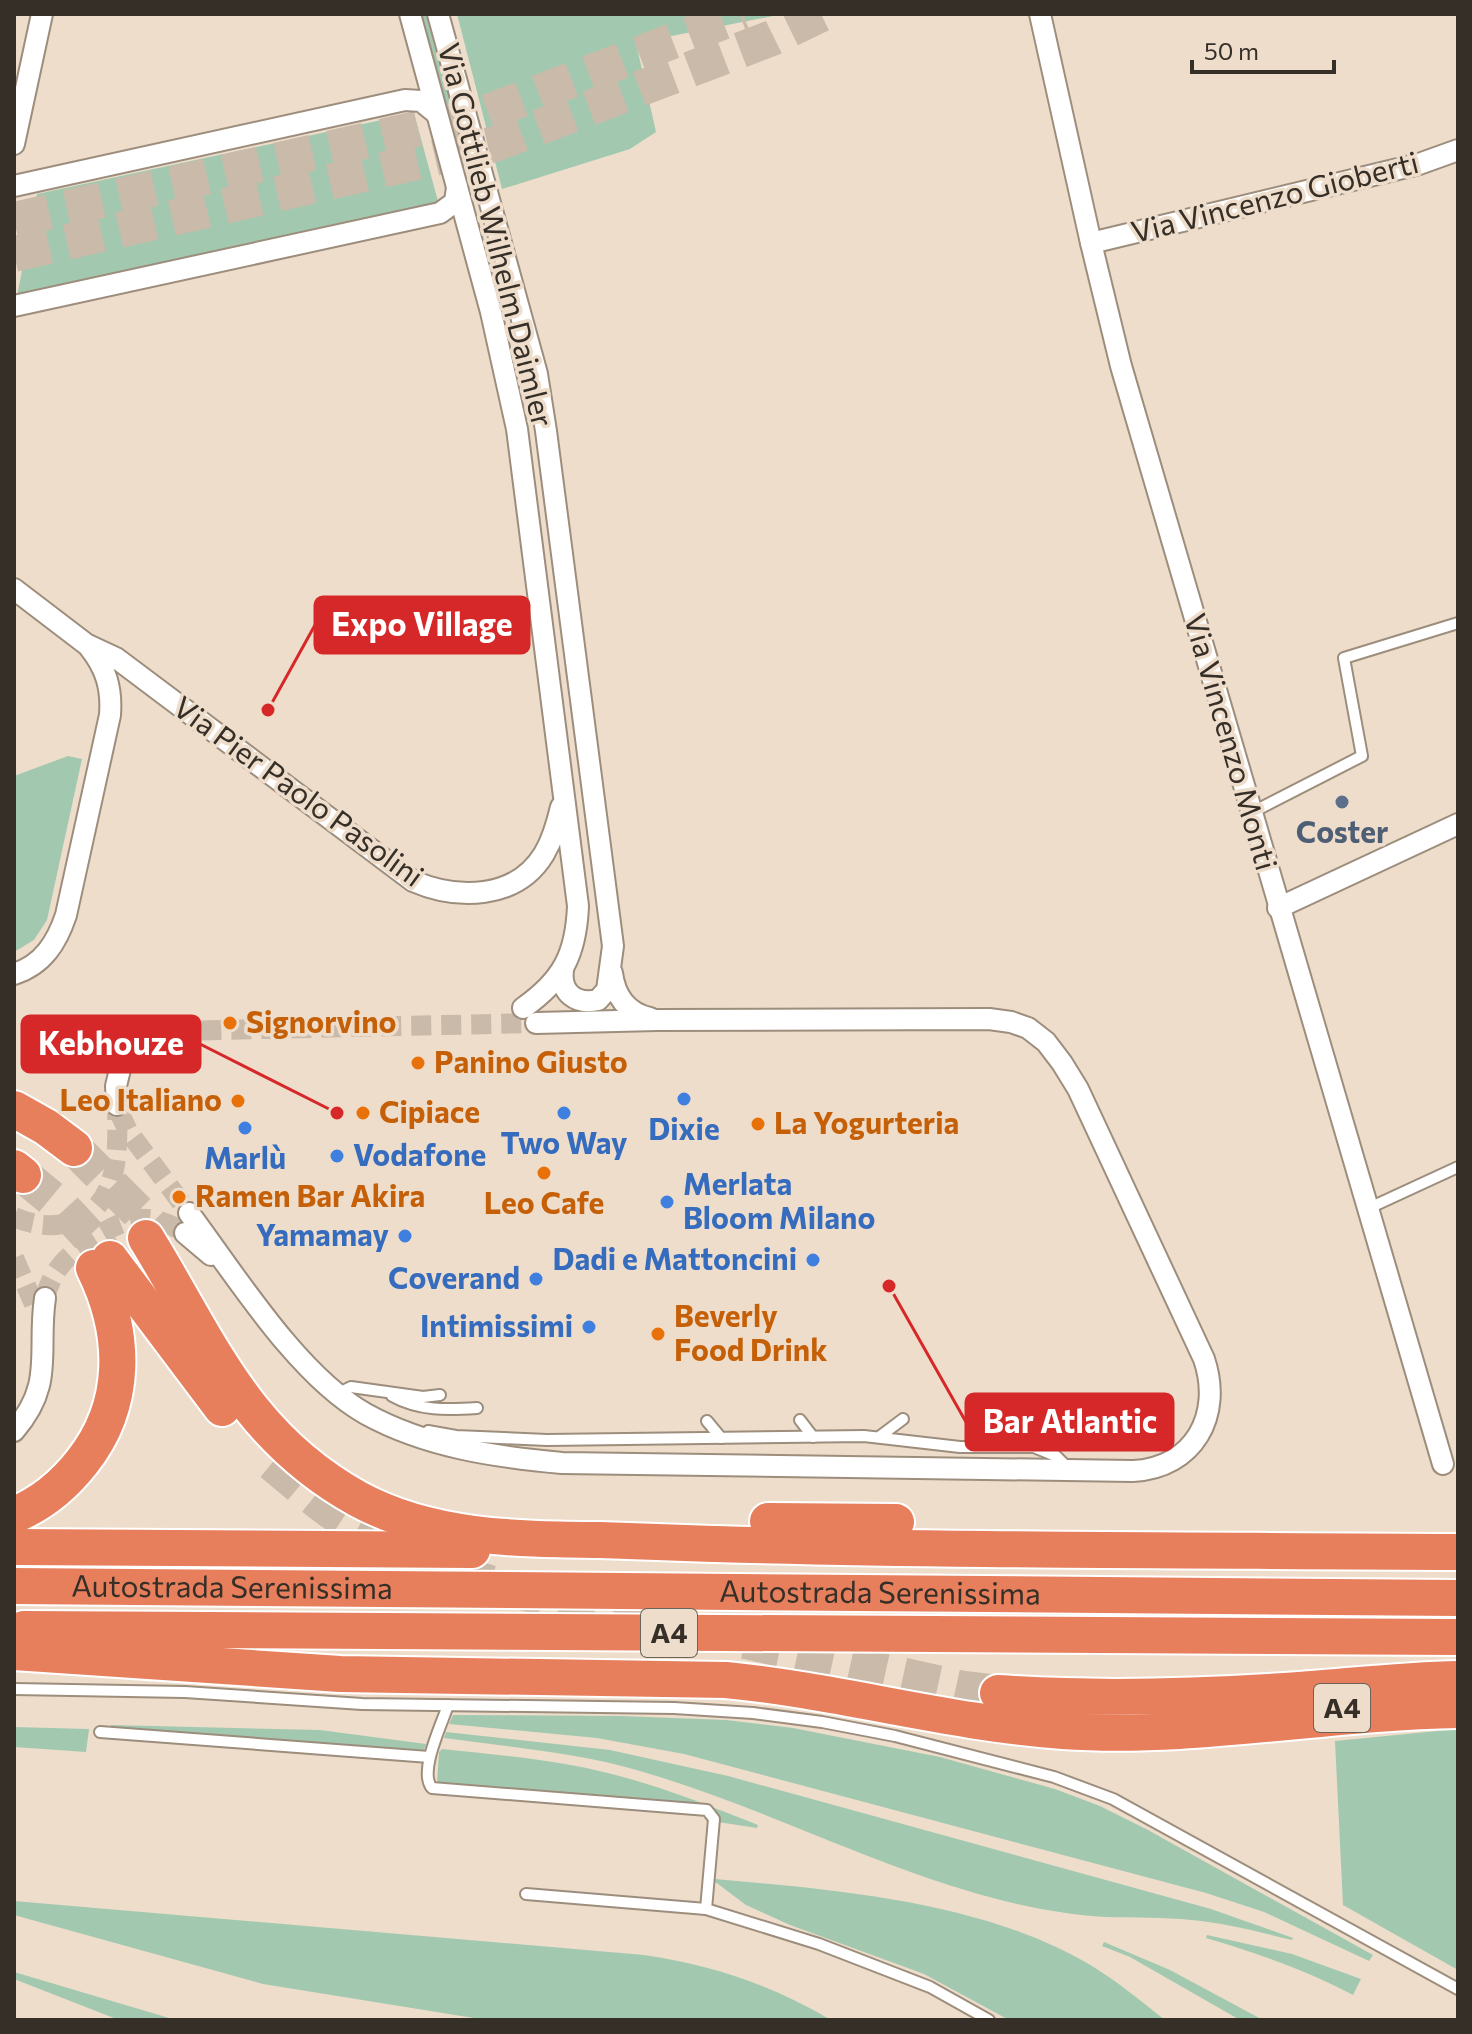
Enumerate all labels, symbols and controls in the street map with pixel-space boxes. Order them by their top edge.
scale bar [1192,24,1334,74]
text: 50 m [1204,36,1259,65]
street label: Via Gottlieb Wilhelm Daimler [432,39,563,430]
street label: Via Vincenzo Gioberti [1127,142,1422,249]
callout: Expo Village [315,597,529,653]
text: Expo Village [331,603,513,643]
street label: Via Vincenzo Monti [1178,609,1287,874]
street label: Via Pier Paolo Pasolini [167,687,432,893]
marker: Coster [1333,793,1351,811]
place label: Coster [1296,812,1388,849]
place label: Signorvino [246,1002,396,1039]
marker: Signorvino [221,1014,239,1032]
callout: Kebhouze [22,1016,200,1072]
text: Kebhouze [38,1022,184,1062]
place label: Panino Giusto [434,1042,628,1079]
marker: Panino Giusto [409,1054,427,1072]
place label: Leo Italiano [60,1080,222,1117]
marker: Dixie [675,1090,693,1108]
marker: Leo Italiano [229,1092,247,1110]
place label: Cipiace [379,1092,480,1129]
place label: La Yogurteria [774,1103,959,1140]
marker: Cipiace [354,1104,372,1122]
marker: Two Way [555,1104,573,1122]
place label: Dixie [648,1109,720,1146]
marker: La Yogurteria [749,1115,767,1133]
marker: Marlù [236,1119,254,1137]
place label: Two Way [500,1123,628,1160]
place label: Vodafone [353,1135,486,1172]
place label: Marlù [204,1138,286,1175]
marker: Vodafone [328,1147,346,1165]
marker: Leo Cafe [535,1164,553,1182]
place label: Merlata Bloom Milano [683,1164,875,1235]
place label: Ramen Bar Akira [195,1176,425,1213]
place label: Leo Cafe [484,1183,604,1220]
marker: Ramen Bar Akira [170,1188,188,1206]
marker: Merlata Bloom Milano [658,1193,676,1211]
place label: Yamamay [256,1215,390,1252]
marker: Yamamay [396,1227,414,1245]
place label: Dadi e Mattoncini [552,1239,797,1276]
marker: Dadi e Mattoncini [804,1251,822,1269]
place label: Coverand [388,1258,520,1295]
marker: Coverand [527,1270,545,1288]
place label: Beverly Food Drink [674,1296,827,1367]
place label: Intimissimi [420,1306,573,1343]
marker: Intimissimi [580,1318,598,1336]
marker: Beverly Food Drink [649,1325,667,1343]
callout: Bar Atlantic [966,1394,1173,1450]
text: Bar Atlantic [983,1400,1157,1440]
street label: Autostrada Serenissima [71,1565,393,1605]
street label: Autostrada Serenissima [719,1571,1041,1611]
road number: A4 [641,1609,697,1657]
road number: A4 [1314,1684,1370,1732]

